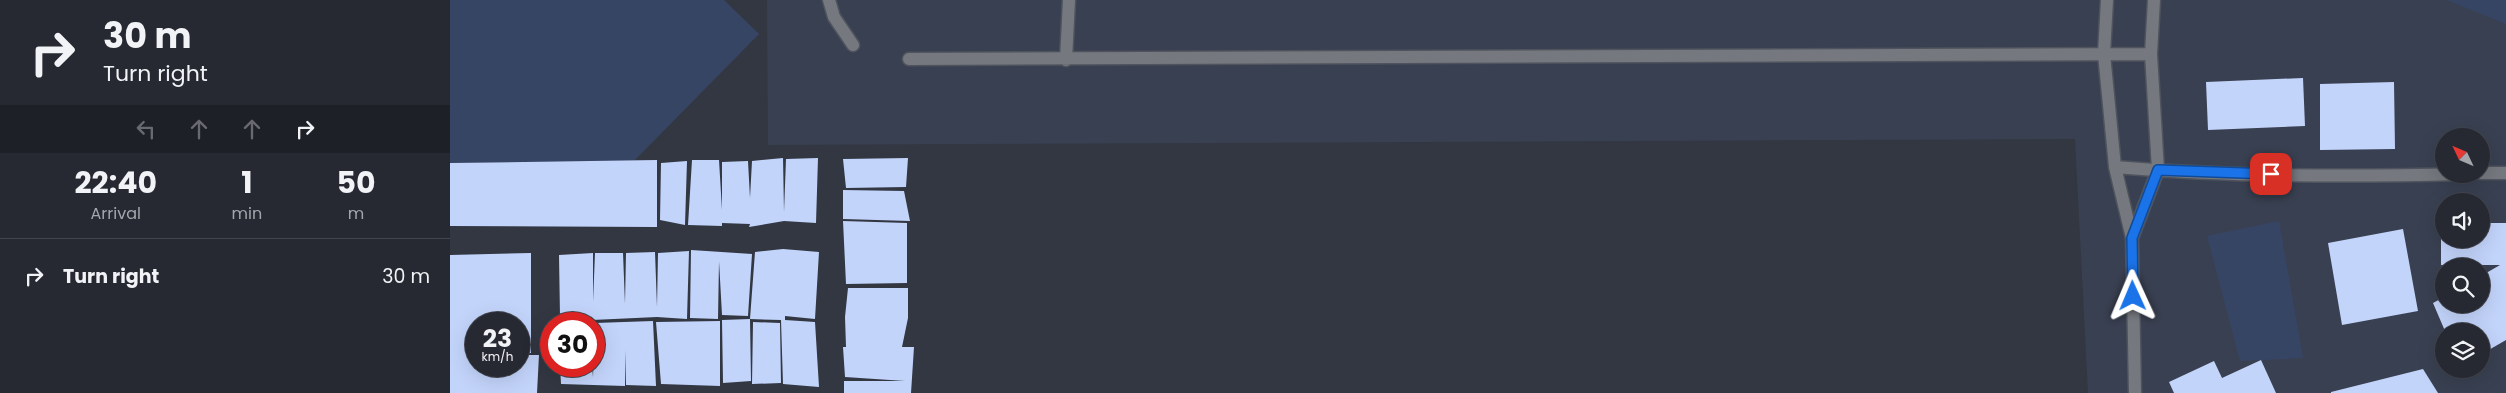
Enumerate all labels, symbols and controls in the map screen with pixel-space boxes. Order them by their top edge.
text: 30 m [103,11,191,60]
icon: right [20,20,85,85]
text: Turn right [103,58,208,89]
icon: left [132,115,160,143]
icon: ahead [185,115,213,143]
icon: ahead [238,115,266,143]
icon: right [291,115,319,143]
north arrow [2435,128,2490,182]
map controls [2435,128,2490,378]
pin [2250,153,2292,195]
icon: arrive [2257,160,2285,188]
text: 22:40 [74,161,157,204]
text: 1 [241,161,252,204]
text: 50 [337,161,376,204]
button: sound [2435,193,2490,248]
text: Arrival [91,202,141,225]
text: min [231,202,262,225]
text: m [348,202,364,225]
button: search [2435,258,2490,313]
icon: right [20,262,48,290]
text: Turn right [63,263,159,290]
text: 30 m [382,263,430,290]
position arrow [2106,269,2158,321]
speed limit sign: 30 [540,312,605,377]
text: 23 [483,321,512,356]
button: layers [2435,323,2490,378]
text: km/h [482,348,513,365]

